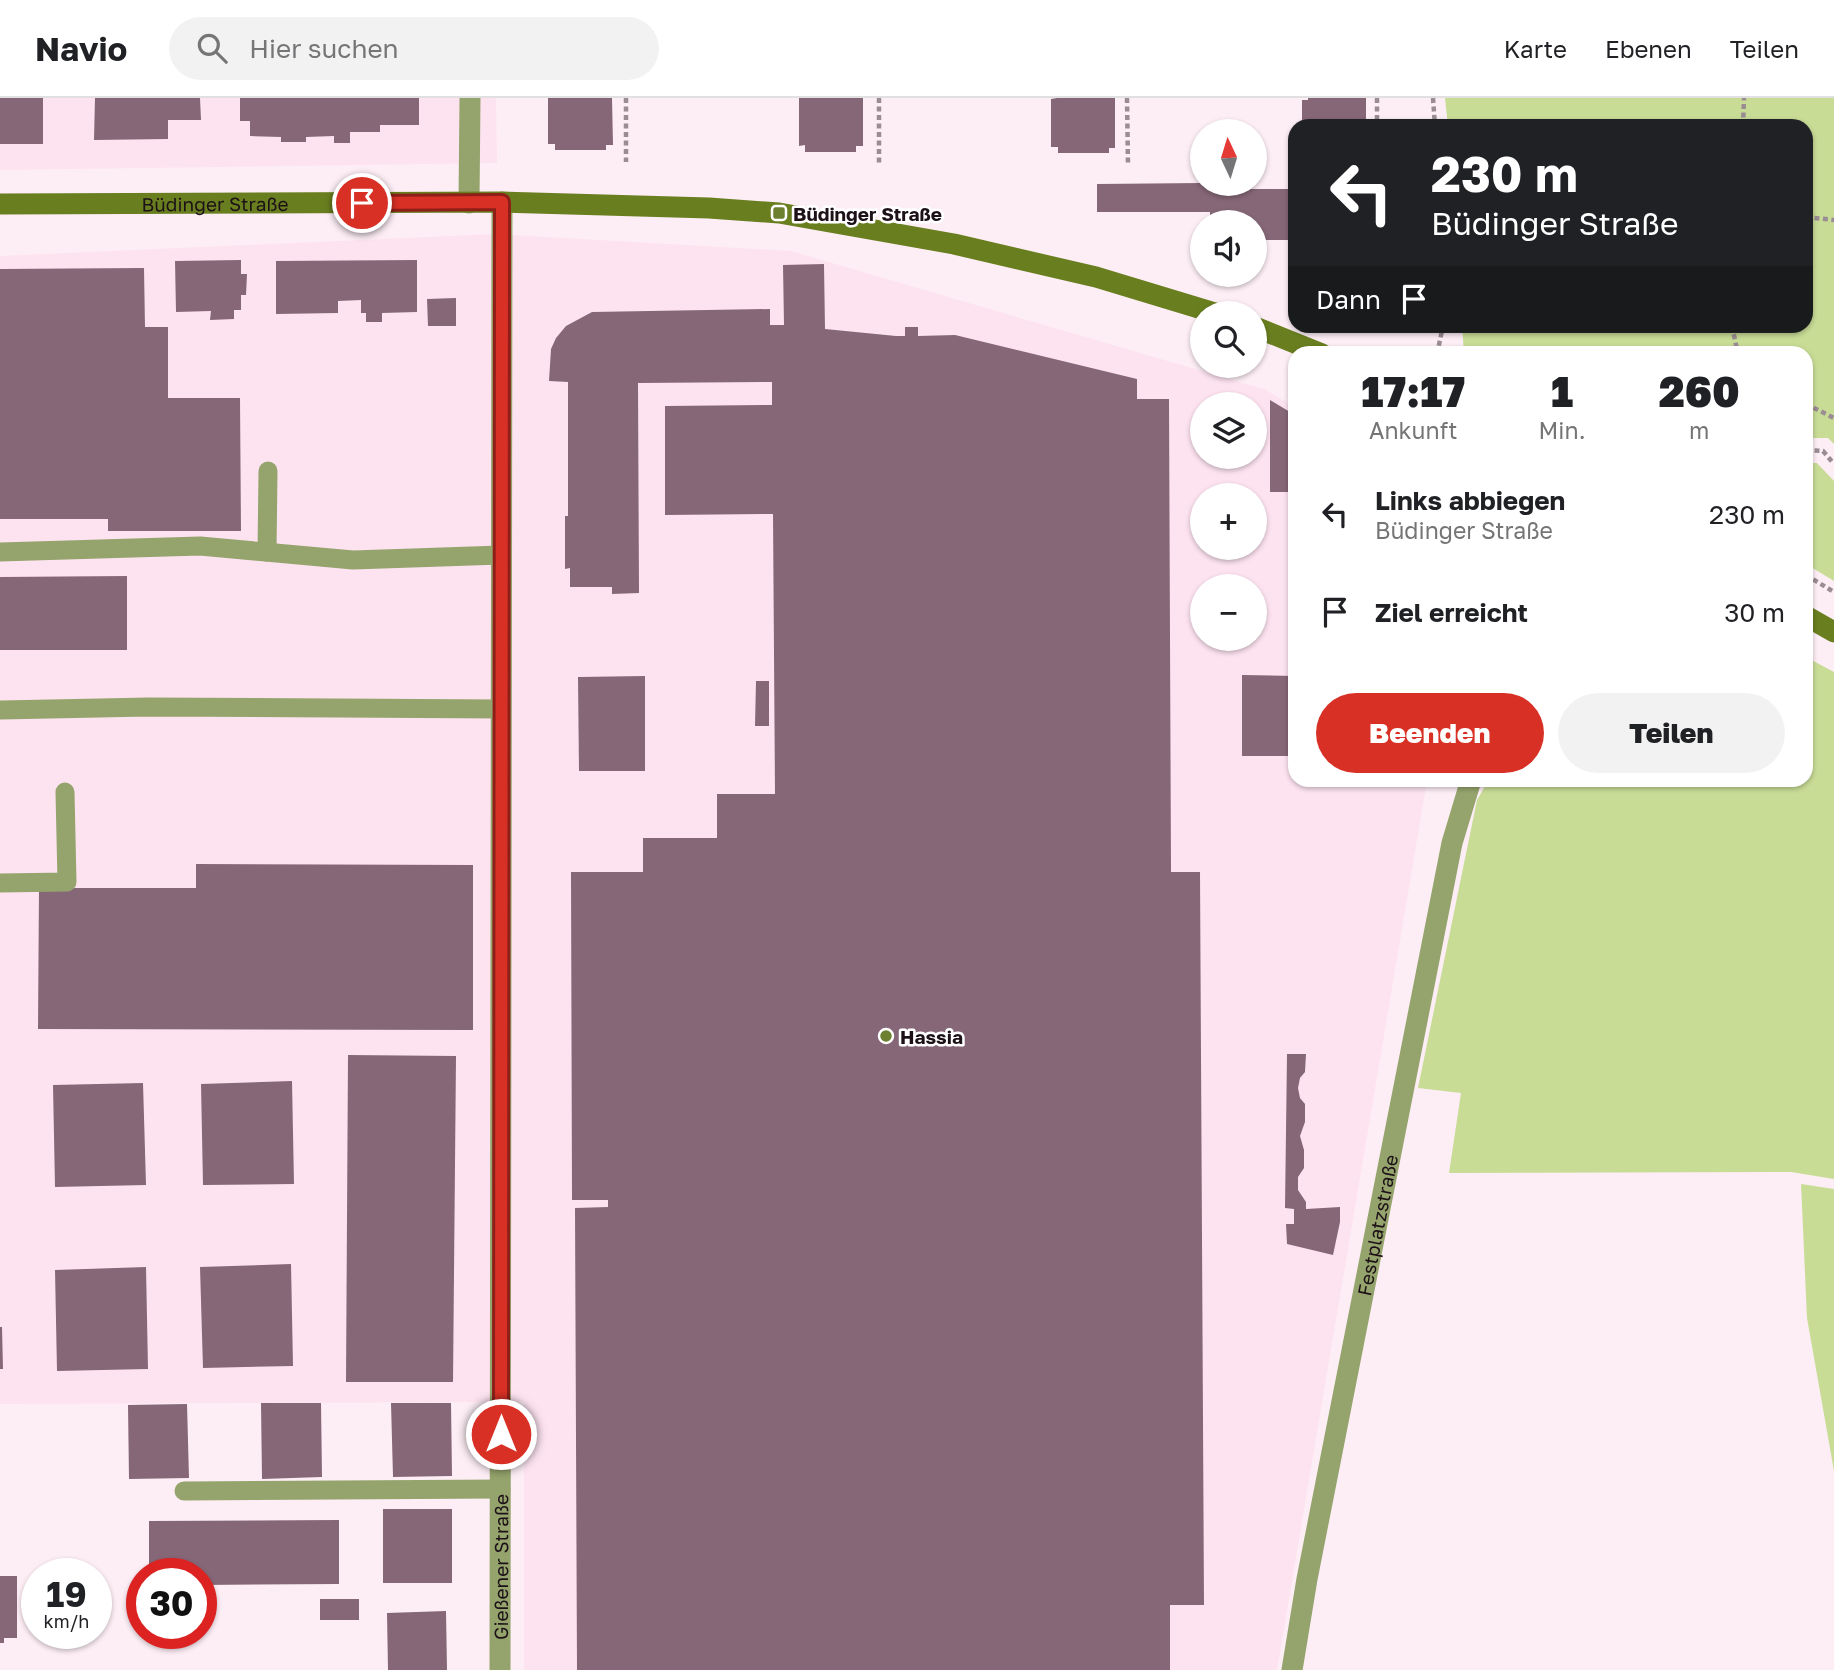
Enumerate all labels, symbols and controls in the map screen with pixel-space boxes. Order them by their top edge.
search box [169,17,659,80]
text: Navio [35,29,127,68]
icon: search [193,29,231,67]
text: Hier suchen [249,33,399,64]
text: Karte [1504,34,1567,63]
text: Ebenen [1605,34,1692,63]
text: Teilen [1730,34,1799,63]
north arrow [1190,119,1267,196]
map controls [1190,119,1267,651]
text: 230 m [1431,144,1578,203]
icon: left [1316,147,1407,238]
pin [332,173,392,233]
icon: arrive [343,184,381,222]
street label: Büdinger Straße [141,191,289,215]
place label: Büdinger Straße [793,202,942,225]
text: Büdinger Straße [1431,204,1678,242]
marker: Büdinger Straße [771,205,787,221]
button: sound [1190,210,1267,287]
icon: arrive [1395,280,1433,318]
text: Dann [1316,284,1381,315]
button: search [1190,301,1267,378]
text: 17:17 [1361,366,1465,416]
text: 1 [1551,366,1573,416]
text: 260 [1659,366,1740,416]
button: layers [1190,392,1267,469]
text: Ankunft [1369,416,1457,444]
text: Min. [1539,416,1586,444]
text: m [1689,416,1709,444]
button: + [1190,483,1267,560]
text: Links abbiegen [1375,485,1565,516]
icon: left [1316,495,1354,533]
text: 230 m [1709,499,1785,530]
text: Büdinger Straße [1375,516,1553,544]
button: − [1190,574,1267,651]
icon: arrive [1316,593,1354,631]
text: Ziel erreicht [1375,597,1528,628]
text: 30 m [1724,597,1785,628]
button: Beenden [1316,693,1544,773]
button: Teilen [1558,693,1785,773]
place label: Hassia [900,1025,963,1048]
marker: Hassia [878,1028,894,1044]
street label: Festplatzstraße [1352,1152,1402,1298]
position arrow [464,1397,538,1471]
street label: Gießener Straße [489,1494,512,1640]
speed limit sign: 30 [126,1558,217,1649]
text: 19 [46,1573,87,1615]
text: km/h [44,1610,89,1632]

